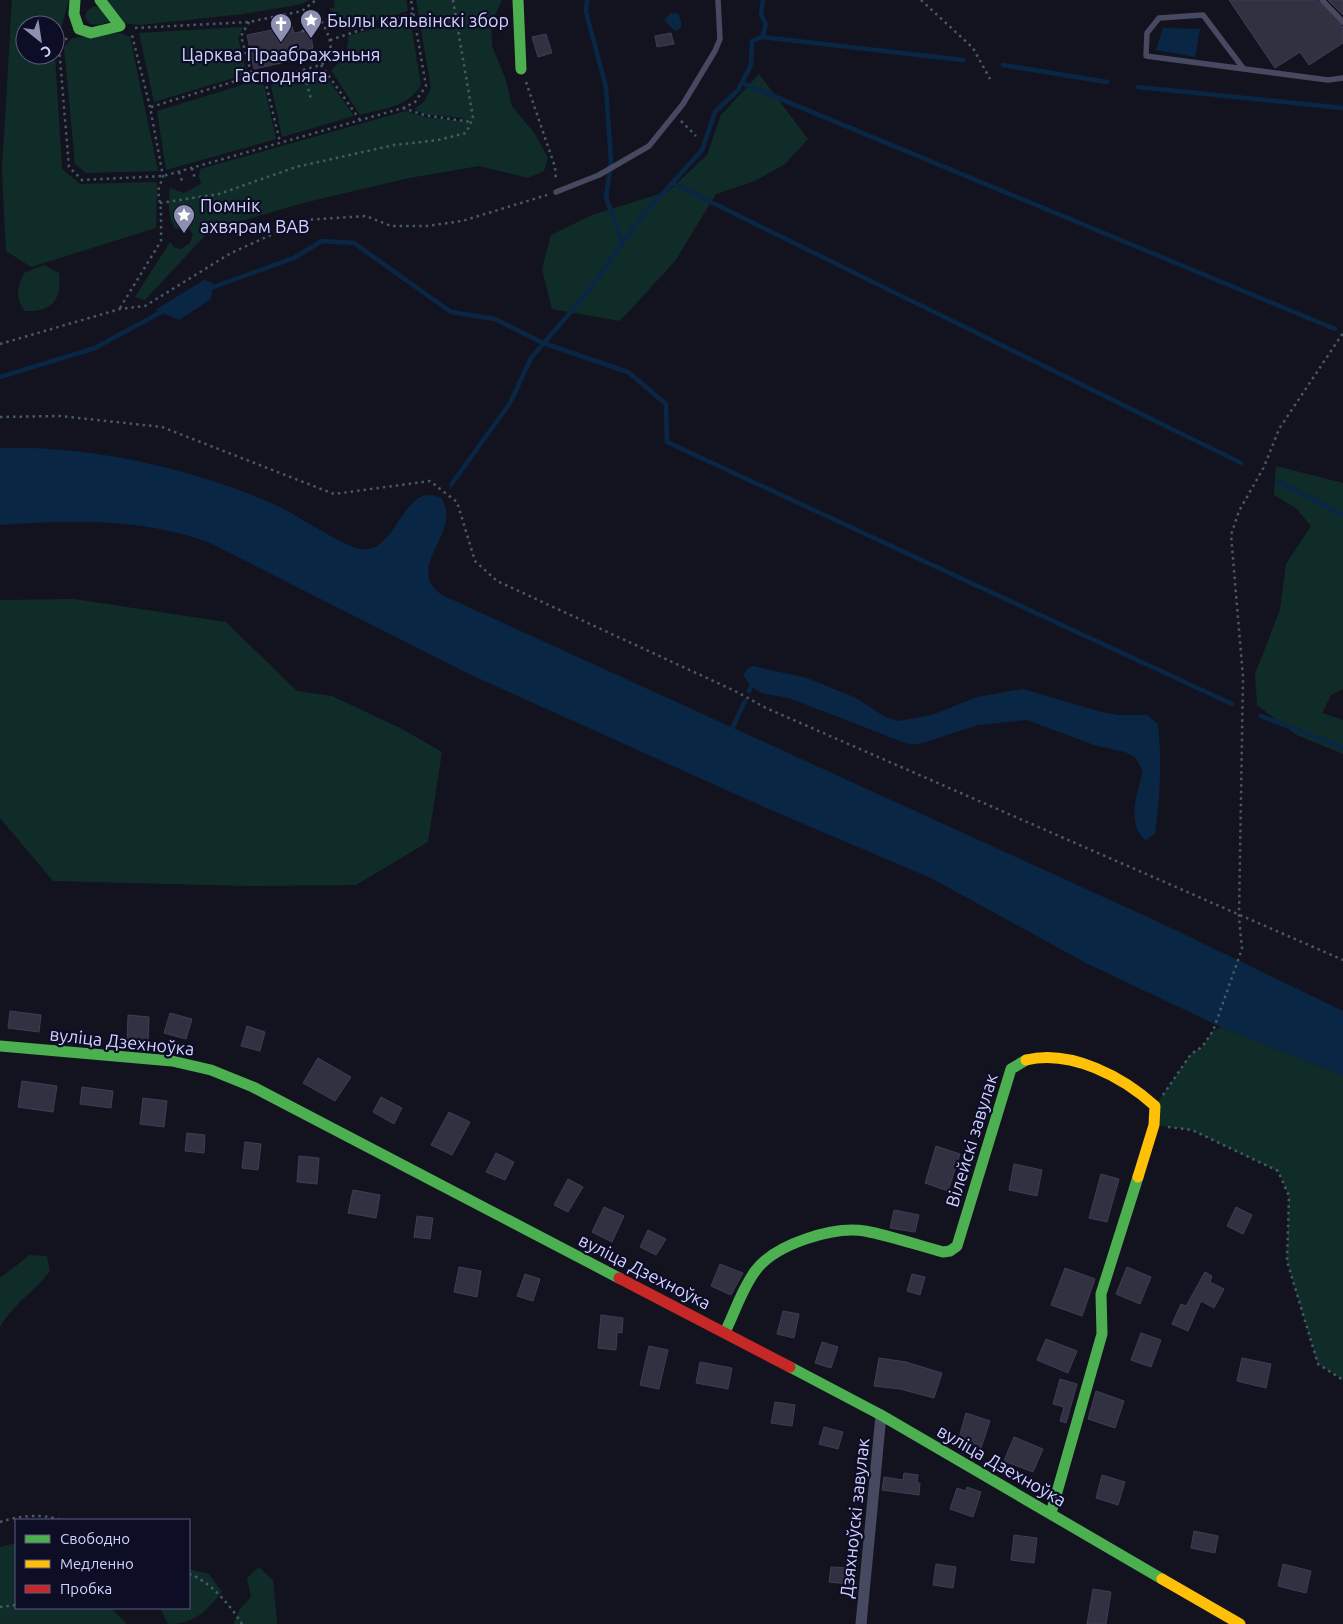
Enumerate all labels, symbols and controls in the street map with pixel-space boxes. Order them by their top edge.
place icon: Былы кальвінскі збор [299,8,323,39]
place label: Былы кальвінскі збор [327,10,509,30]
church icon: Царква Праабражэньня Гасподняга [269,12,293,43]
north arrow [15,15,65,65]
text: С [39,42,54,60]
place label: Царква Праабражэньня Гасподняга [182,44,380,85]
place label: Помнік ахвярам ВАВ [200,195,310,236]
place icon: Помнік ахвярам ВАВ [172,203,196,234]
street label: вуліца Дзехноўка [49,1023,195,1059]
street label: Вілейскі завулак [941,1071,1001,1209]
street label: вуліца Дзехноўка [576,1229,714,1313]
street label: вуліца Дзехноўка [934,1420,1070,1510]
street label: Дзяхноўскі завулак [836,1437,872,1599]
legend [15,1519,190,1609]
text: Свободно [60,1530,130,1547]
text: Медленно [60,1555,134,1572]
text: Пробка [60,1580,112,1597]

